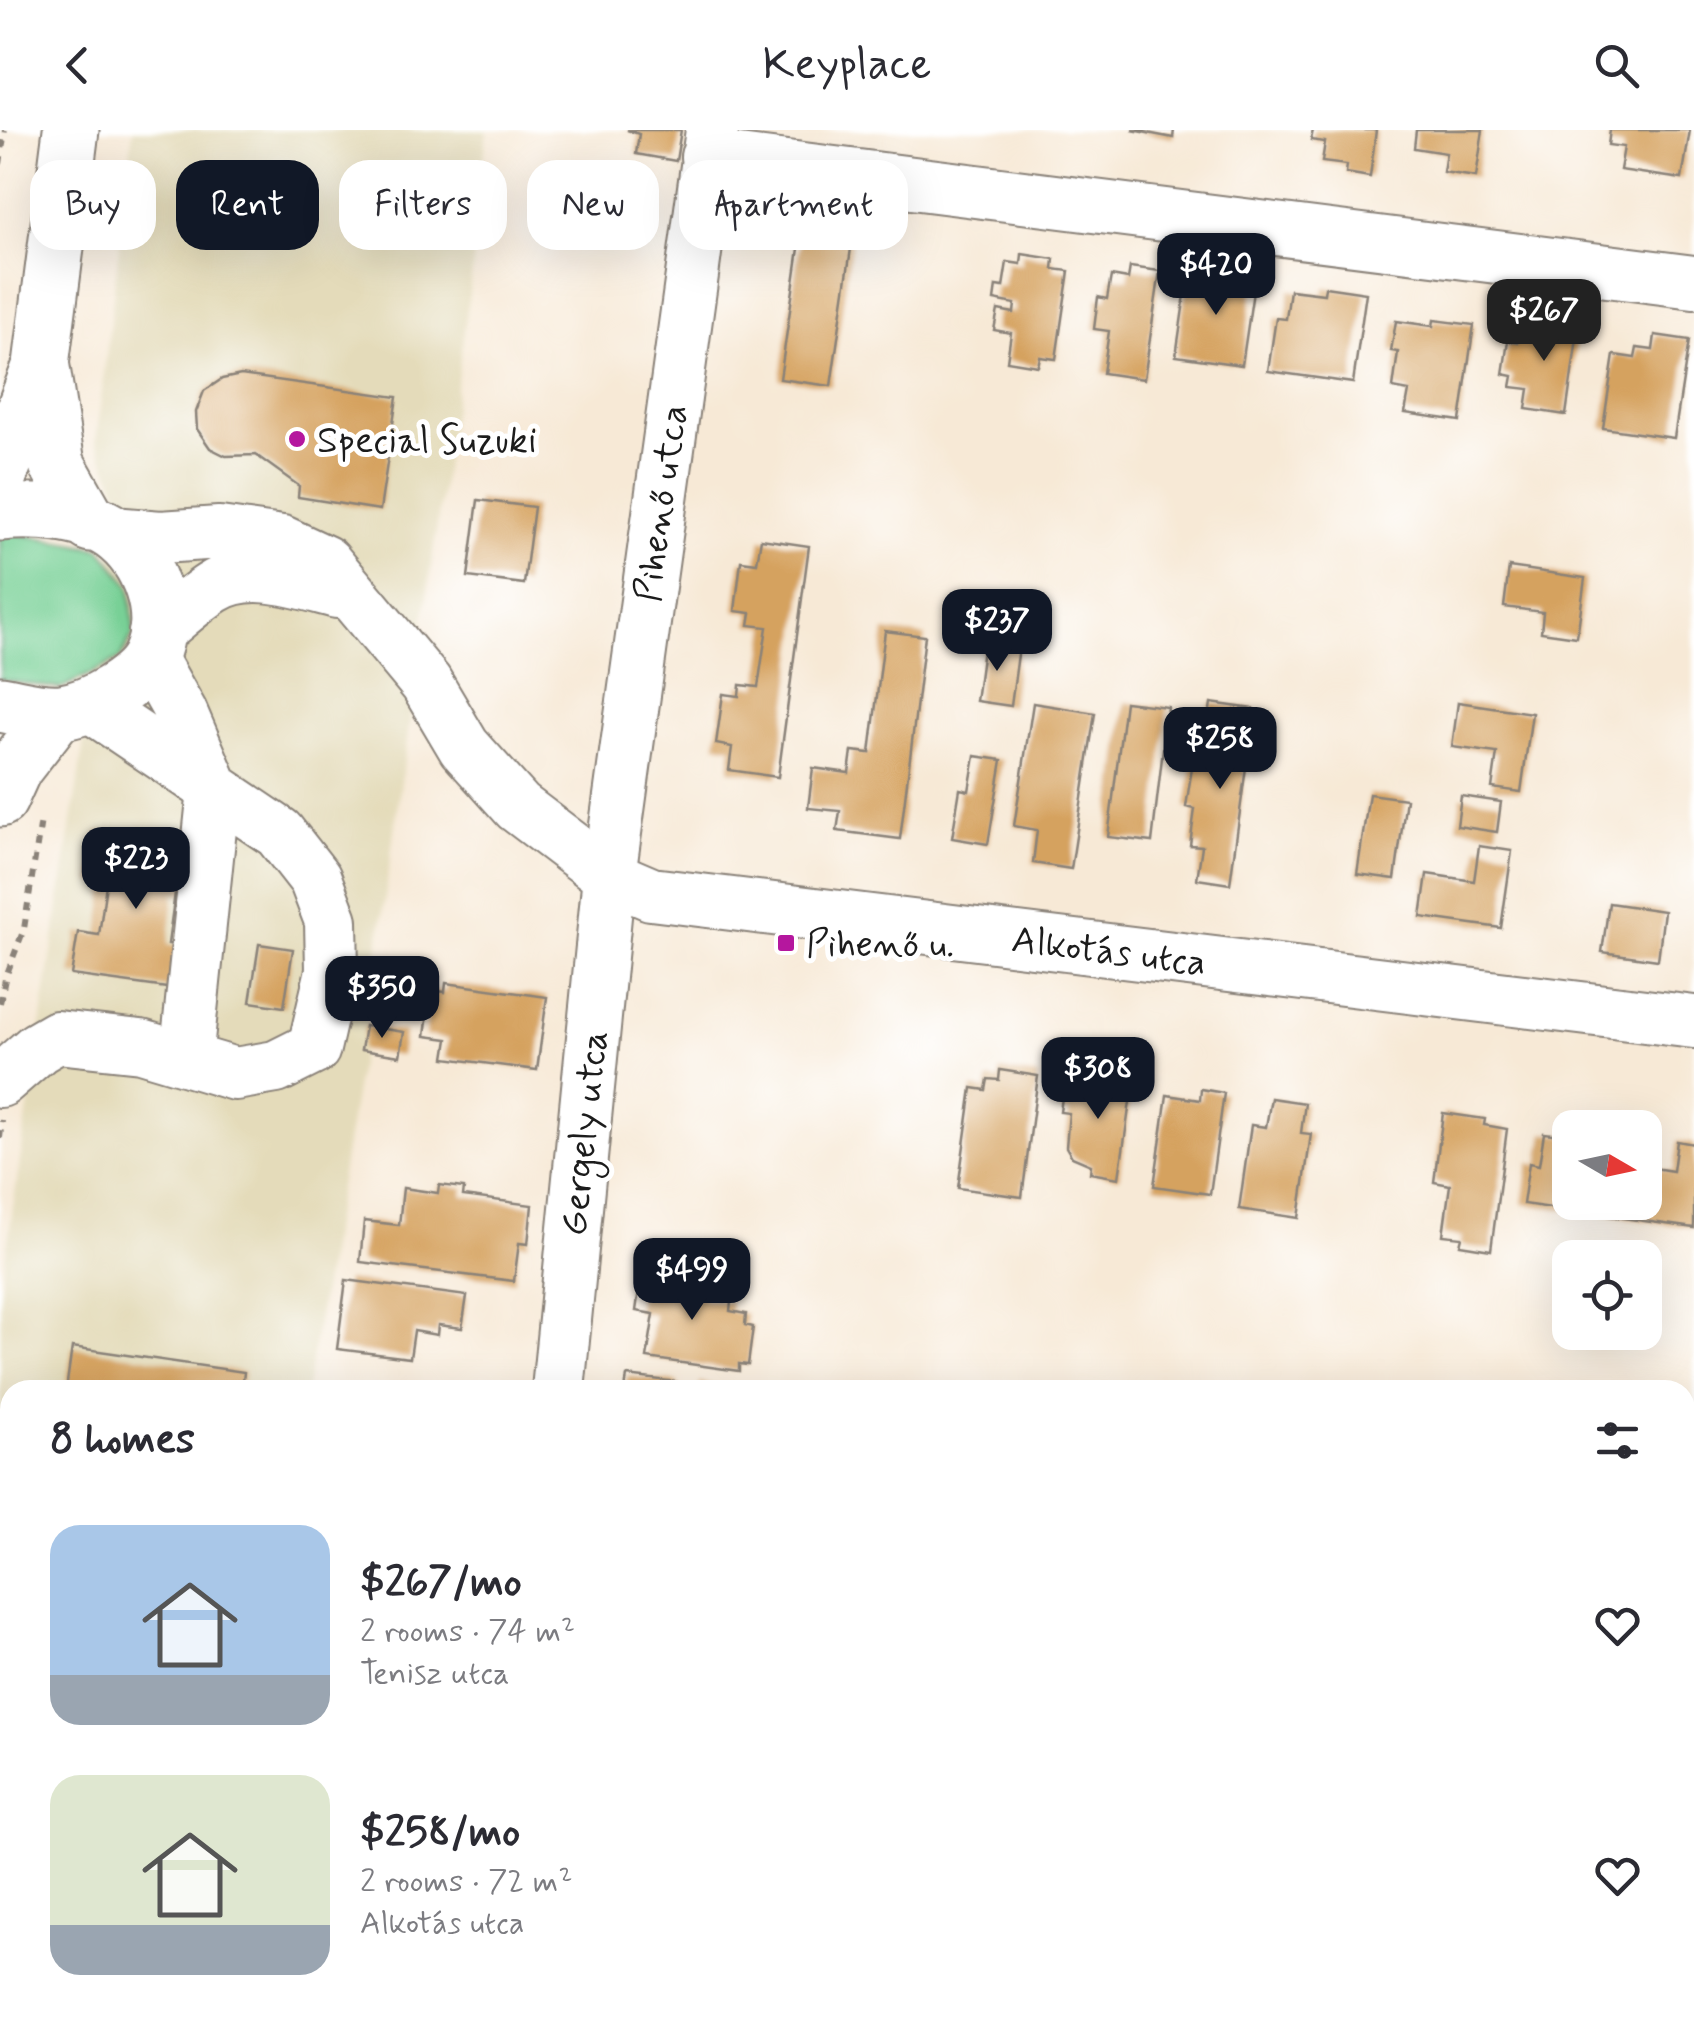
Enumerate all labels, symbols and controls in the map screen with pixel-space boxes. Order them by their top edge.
text: Keyplace [763,36,931,95]
icon: back [50,38,105,93]
icon: search [1589,38,1644,93]
chip: Buy [30,160,156,250]
chip: Rent [176,160,319,250]
chip: Filters [339,160,507,250]
chip: New [527,160,659,250]
chip: Apartment [679,160,908,250]
pin: $420 [1157,233,1275,318]
text: $420 [1179,244,1253,286]
pin: $267 [1485,279,1603,364]
text: $267 [1509,290,1579,332]
street label: Pihenő utca [624,402,701,605]
place label: Special Suzuki [317,417,537,466]
marker: Special Suzuki [286,428,308,450]
pin: $237 [938,589,1056,674]
text: $237 [964,600,1030,642]
pin: $258 [1161,707,1279,792]
text: $258 [1186,718,1254,760]
pin: $223 [77,827,195,912]
text: $223 [104,838,168,880]
street label: Alkotás utca [1009,916,1209,989]
place label: Pihenő u. [806,921,954,970]
marker: Pihenő u. [775,932,797,954]
pin: $350 [323,956,441,1041]
text: $350 [347,967,417,1009]
street label: Gergely utca [550,1028,625,1239]
pin: $308 [1039,1037,1157,1122]
text: $308 [1064,1048,1132,1090]
north arrow [1552,1110,1662,1220]
map controls [1552,1110,1662,1350]
pin: $499 [633,1238,751,1323]
button: locate [1552,1240,1662,1350]
text: $499 [655,1249,729,1291]
text: 8 homes [50,1413,195,1468]
icon: filters [1590,1413,1645,1468]
text: $267/mo [360,1556,522,1611]
icon: home [130,1565,250,1685]
icon: heart [1590,1598,1645,1653]
text: 2 rooms · 74 m² [360,1611,575,1653]
text: Tenisz utca [360,1653,510,1695]
text: $258/mo [360,1806,520,1861]
icon: home [130,1815,250,1935]
icon: heart [1590,1848,1645,1903]
text: 2 rooms · 72 m² [360,1861,573,1903]
text: Alkotás utca [360,1903,524,1945]

